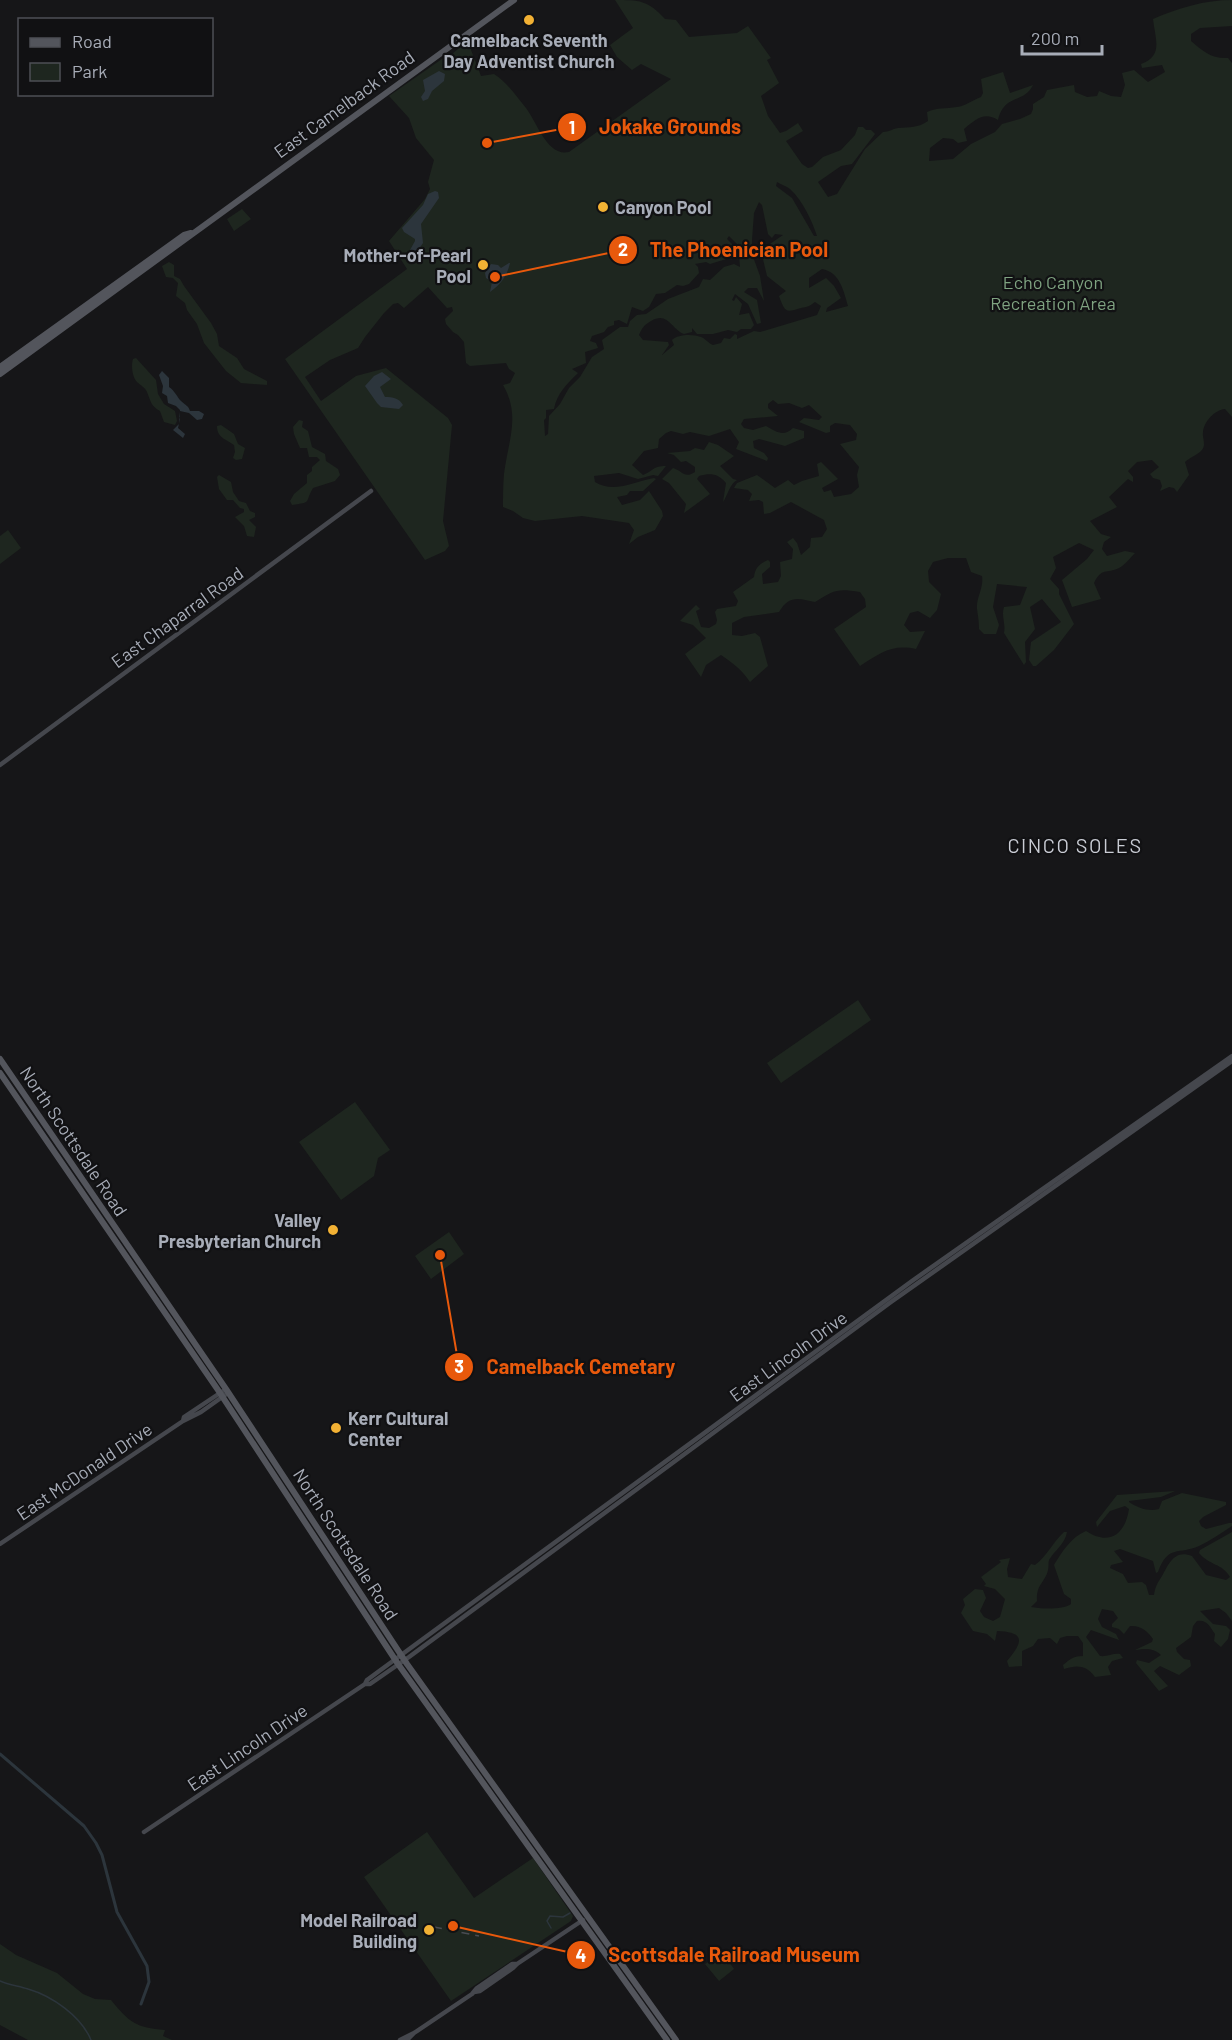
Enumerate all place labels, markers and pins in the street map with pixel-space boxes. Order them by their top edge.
marker: Camelback Seventh Day Adventist Church [522,13,536,27]
place label: Camelback Seventh Day Adventist Church [443,29,615,72]
callout: Jokake Grounds [557,108,753,146]
place label: Canyon Pool [615,196,711,218]
marker: Canyon Pool [596,200,610,214]
callout: The Phoenician Pool [608,231,840,269]
place label: Mother-of-Pearl Pool [344,244,471,287]
marker: Mother-of-Pearl Pool [476,258,490,272]
place label: Valley Presbyterian Church [158,1209,321,1252]
marker: Valley Presbyterian Church [326,1223,340,1237]
callout: Camelback Cemetary [444,1348,687,1386]
place label: Kerr Cultural Center [348,1407,448,1450]
marker: Kerr Cultural Center [329,1421,343,1435]
place label: Model Railroad Building [300,1909,417,1952]
marker: Model Railroad Building [422,1923,436,1937]
callout: Scottsdale Railroad Museum [566,1936,871,1974]

